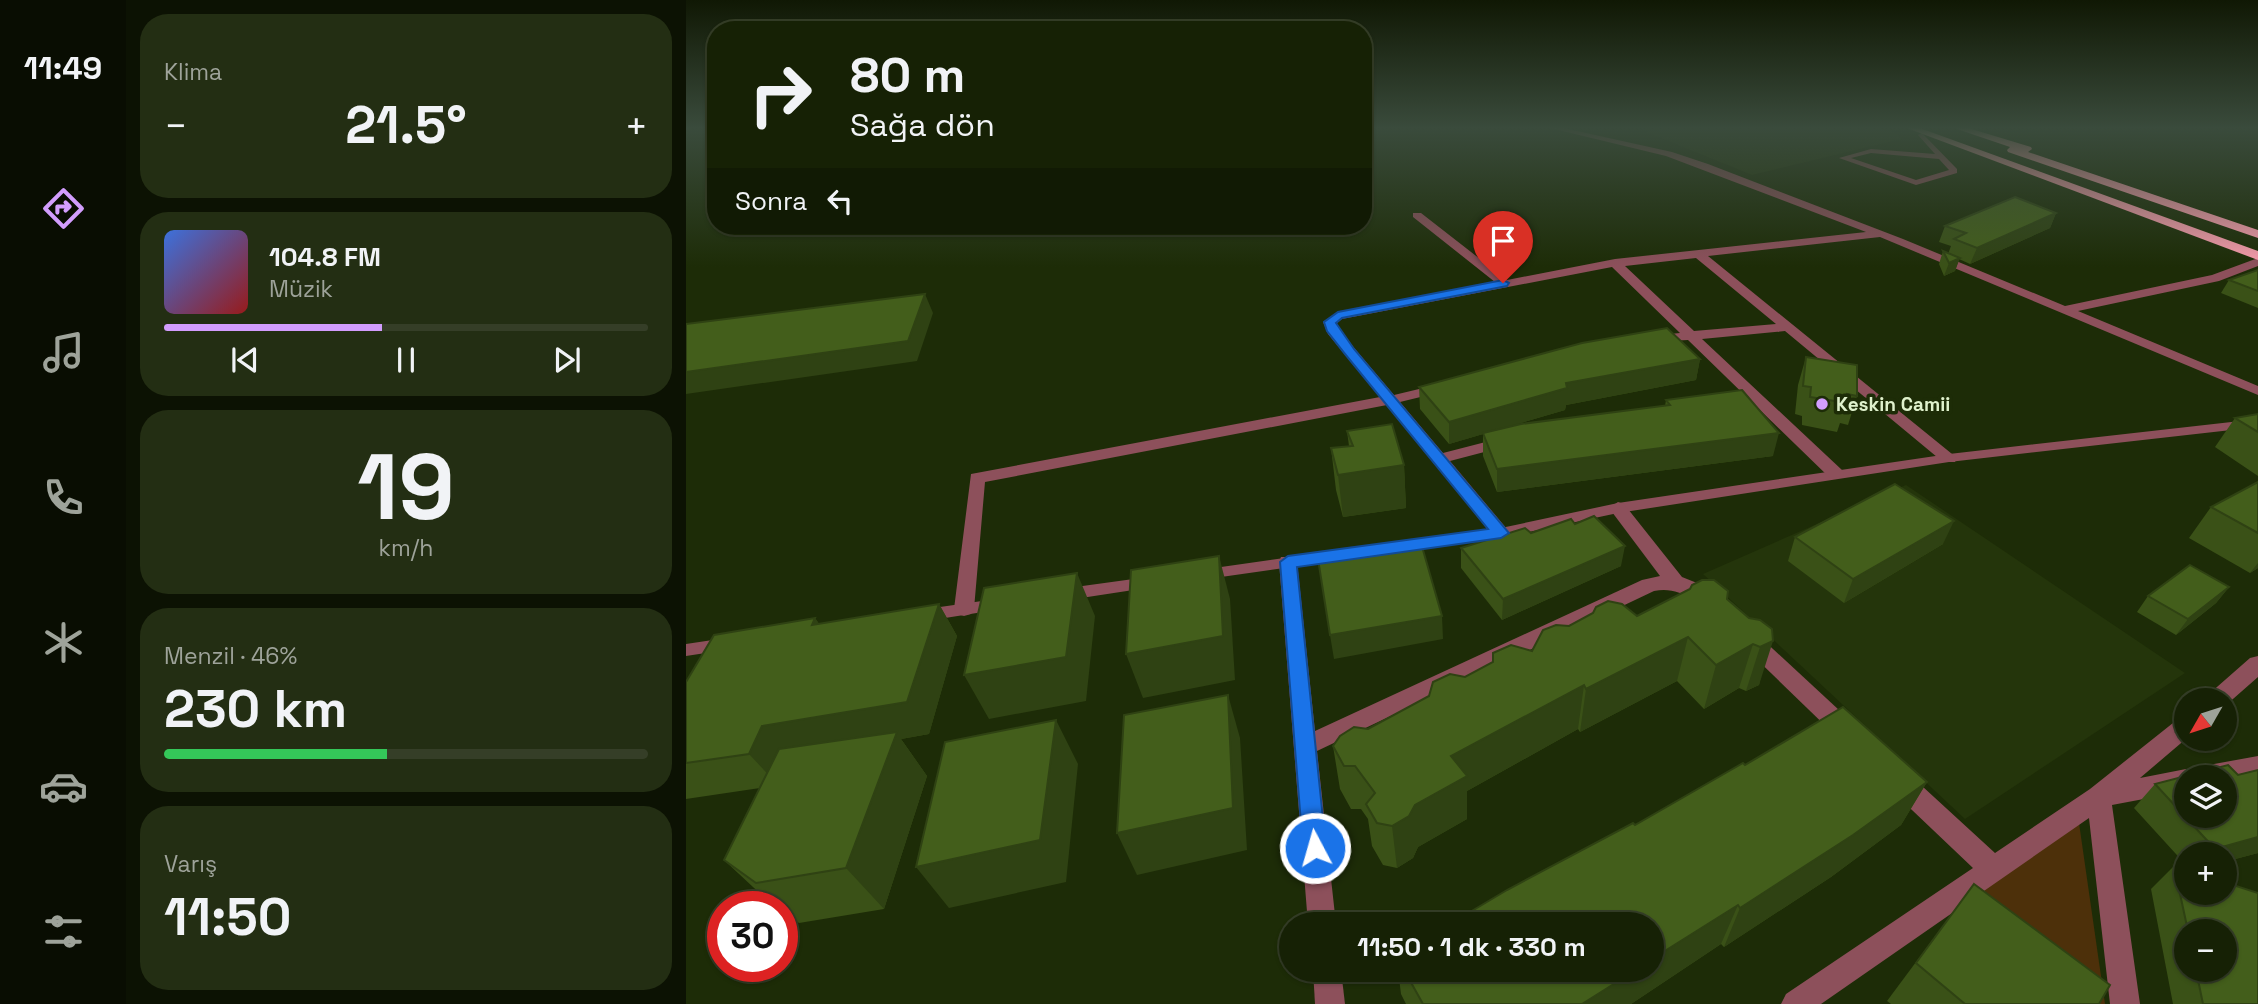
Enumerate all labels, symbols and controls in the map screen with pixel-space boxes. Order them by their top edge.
text: 80 m [850,44,965,106]
text: 11:49 [24,48,102,88]
icon: right [735,49,826,140]
text: Klima [164,57,222,87]
text: 21.5° [345,92,467,158]
text: − [164,102,188,150]
text: + [624,102,648,150]
text: Sağa dön [850,105,995,145]
icon: left [821,182,859,220]
icon: directions [39,184,88,233]
text: Sonra [735,184,807,218]
pin [1473,211,1533,283]
icon: arrive [1484,222,1522,260]
text: 104.8 FM [269,240,381,274]
text: Müzik [269,274,333,304]
icon: music [39,328,88,377]
icon: previous [226,341,264,379]
icon: pause [387,341,425,379]
icon: next [548,341,586,379]
place label: Keskin Camii [1836,392,1950,417]
marker: Keskin Camii [1814,396,1830,412]
text: 19 [357,429,455,546]
icon: phone [39,473,88,522]
text: km/h [379,533,433,563]
icon: climate [39,618,88,667]
text: Menzil · 46% [164,641,297,671]
text: 230 km [164,676,347,742]
north arrow [2174,688,2236,751]
map controls [2174,688,2237,982]
icon: car [39,762,88,811]
button: layers [2174,765,2237,828]
position arrow [1278,811,1352,885]
button: + [2174,842,2237,905]
text: Varış [164,849,217,879]
text: 11:50 [164,884,291,950]
speed limit sign: 30 [707,891,798,982]
icon: filters [39,907,88,956]
button: − [2174,919,2237,982]
text: 11:50 · 1 dk · 330 m [1357,930,1586,964]

